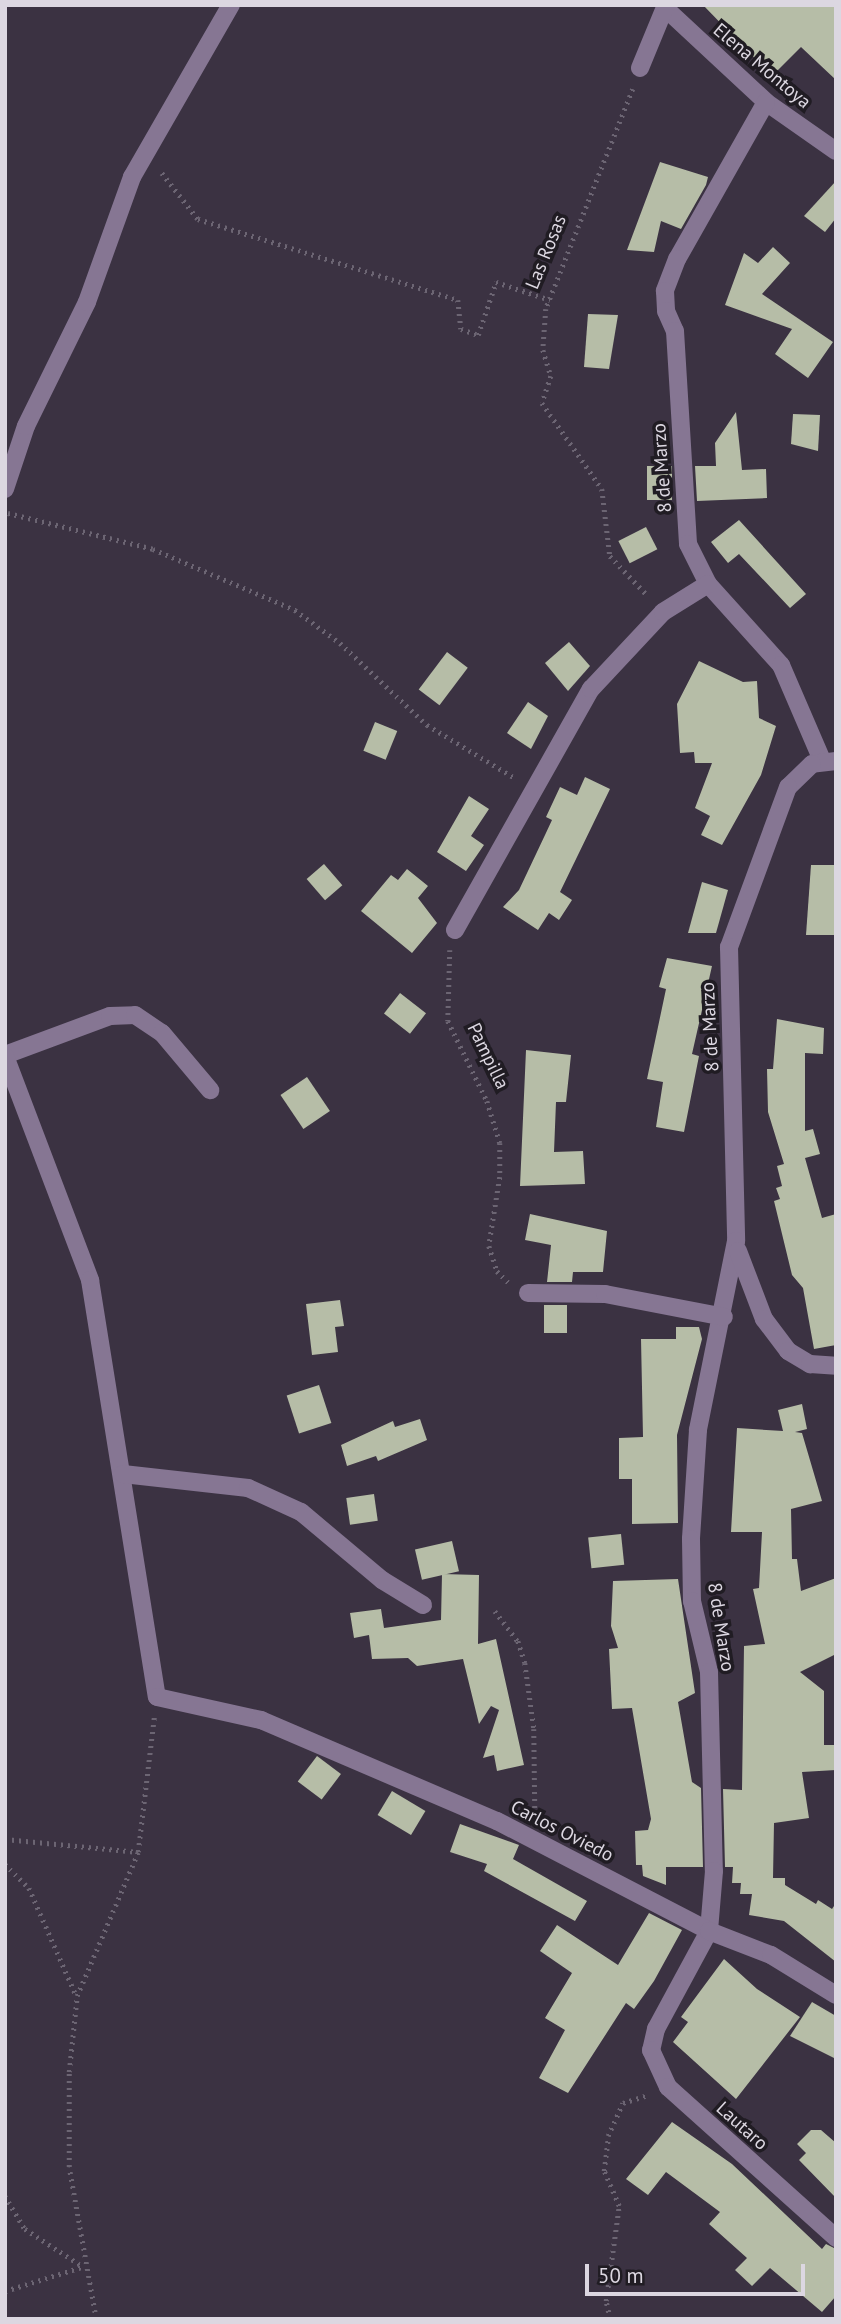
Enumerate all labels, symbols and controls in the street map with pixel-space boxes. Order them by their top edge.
street label: Elena Montoya [709,19,815,113]
street label: Las Rosas [521,212,571,292]
street label: 8 de Marzo [648,422,676,514]
street label: 8 de Marzo [696,982,724,1072]
street label: Pampilla [462,1019,514,1093]
street label: 8 de Marzo [703,1581,739,1673]
street label: Carlos Oviedo [507,1795,617,1867]
street label: Lautaro [711,2097,773,2155]
scale bar [589,2250,810,2294]
text: 50 m [598,2262,644,2289]

